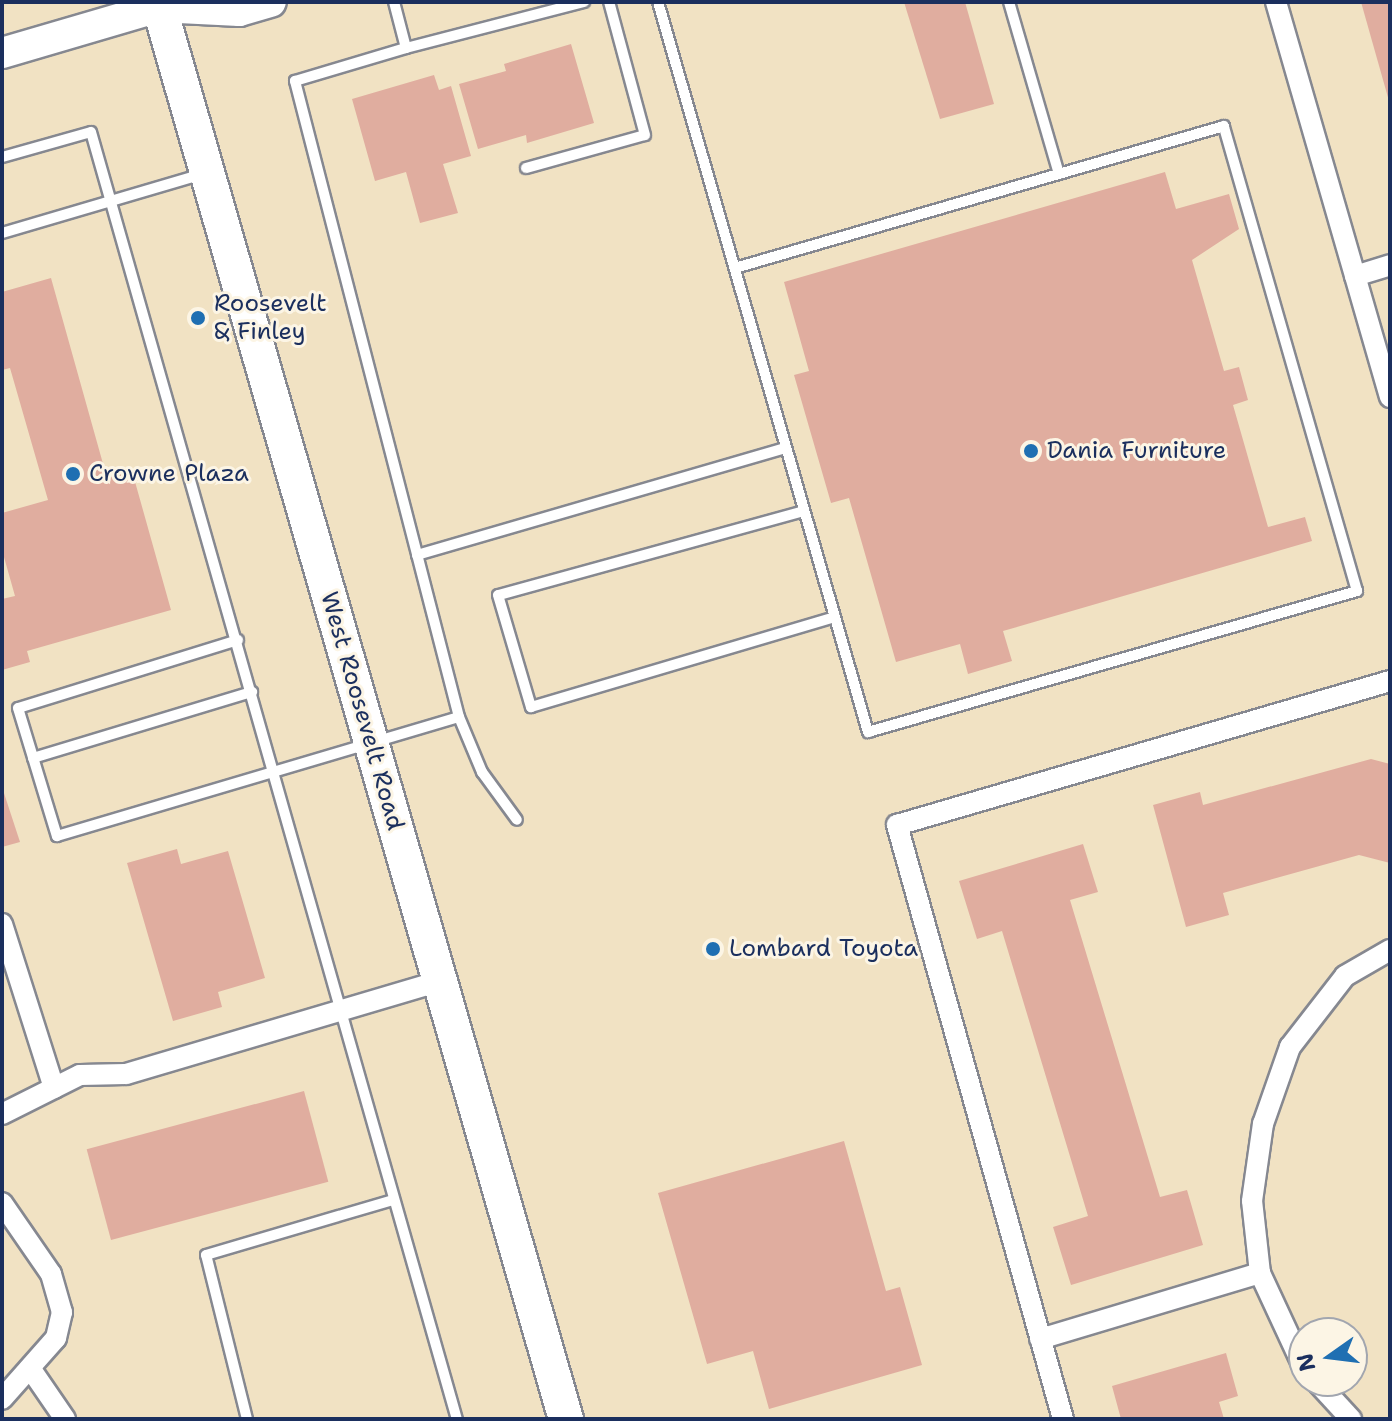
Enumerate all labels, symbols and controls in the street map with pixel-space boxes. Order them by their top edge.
place label: Roosevelt & Finley [214,290,327,346]
marker: Roosevelt & Finley [189,309,207,327]
place label: Dania Furniture [1047,437,1226,465]
marker: Dania Furniture [1022,442,1040,460]
place label: Crowne Plaza [89,460,249,488]
marker: Crowne Plaza [64,465,82,483]
street label: West Roosevelt Road [314,589,410,833]
place label: Lombard Toyota [729,935,918,963]
marker: Lombard Toyota [704,940,722,958]
north arrow [1288,1317,1368,1397]
text: N [1290,1350,1322,1374]

